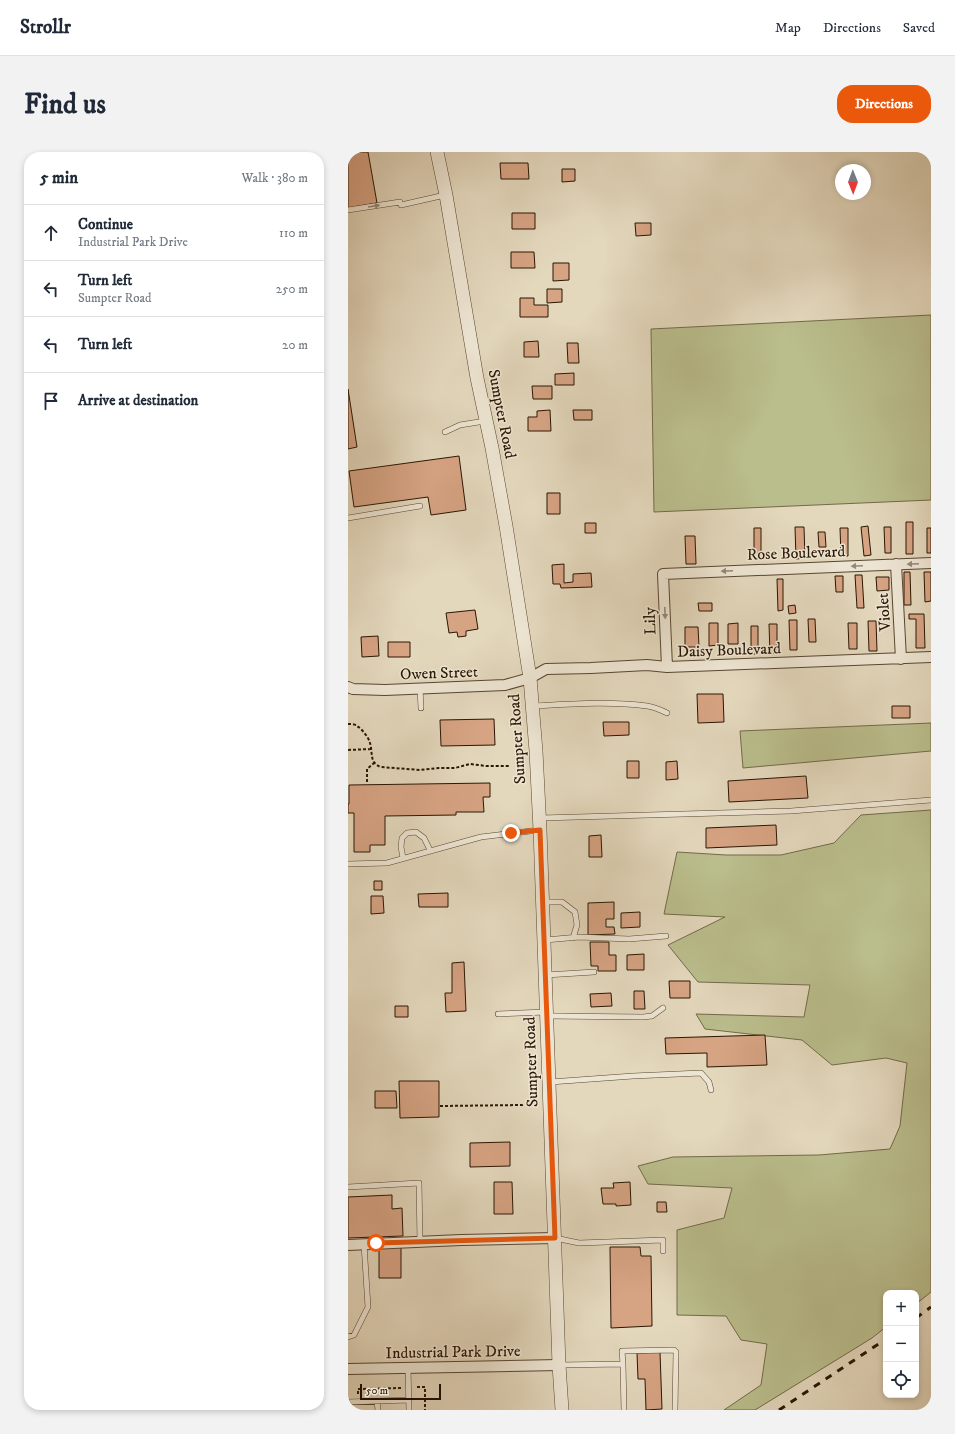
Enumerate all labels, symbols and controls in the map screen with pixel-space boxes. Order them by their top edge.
text: Strollr [20,16,71,39]
text: Map [775,19,801,37]
text: Directions [823,19,881,37]
text: Saved [903,19,935,37]
button: Directions [837,85,931,123]
text: Find us [24,87,106,122]
north arrow [835,164,871,200]
text: 5 min [40,167,78,189]
text: Walk · 380 m [241,170,308,186]
one-way arrow [368,203,380,209]
text: Continue [78,215,133,234]
icon: ahead [40,222,62,244]
text: 110 m [279,225,308,241]
text: Industrial Park Drive [78,234,188,250]
text: Turn left [78,271,132,290]
icon: left [40,278,62,300]
text: 250 m [276,281,308,297]
text: Sumpter Road [78,290,151,306]
icon: left [40,334,62,356]
text: Turn left [78,335,132,354]
text: 20 m [282,337,308,353]
street label: Sumpter Road [484,368,520,460]
icon: arrive [40,390,62,412]
text: Arrive at destination [78,391,198,410]
street label: Rose Boulevard [746,541,846,565]
one-way arrow [907,560,919,567]
one-way arrow [850,563,863,569]
one-way arrow [721,568,733,575]
street label: Violet [873,592,895,633]
street label: Lily [640,606,660,635]
one-way arrow [661,607,668,619]
street label: Daisy Boulevard [677,638,781,662]
street label: Owen Street [400,662,478,684]
street label: Sumpter Road [504,693,530,785]
route end [502,824,520,842]
street label: Sumpter Road [519,1016,543,1108]
route start [367,1234,385,1252]
map controls [883,1290,919,1398]
button: + [883,1290,919,1326]
button: − [883,1326,919,1362]
street label: Industrial Park Drive [385,1341,521,1363]
button: locate [883,1362,919,1398]
scale bar [360,1382,441,1401]
text: 50 m [366,1384,388,1398]

